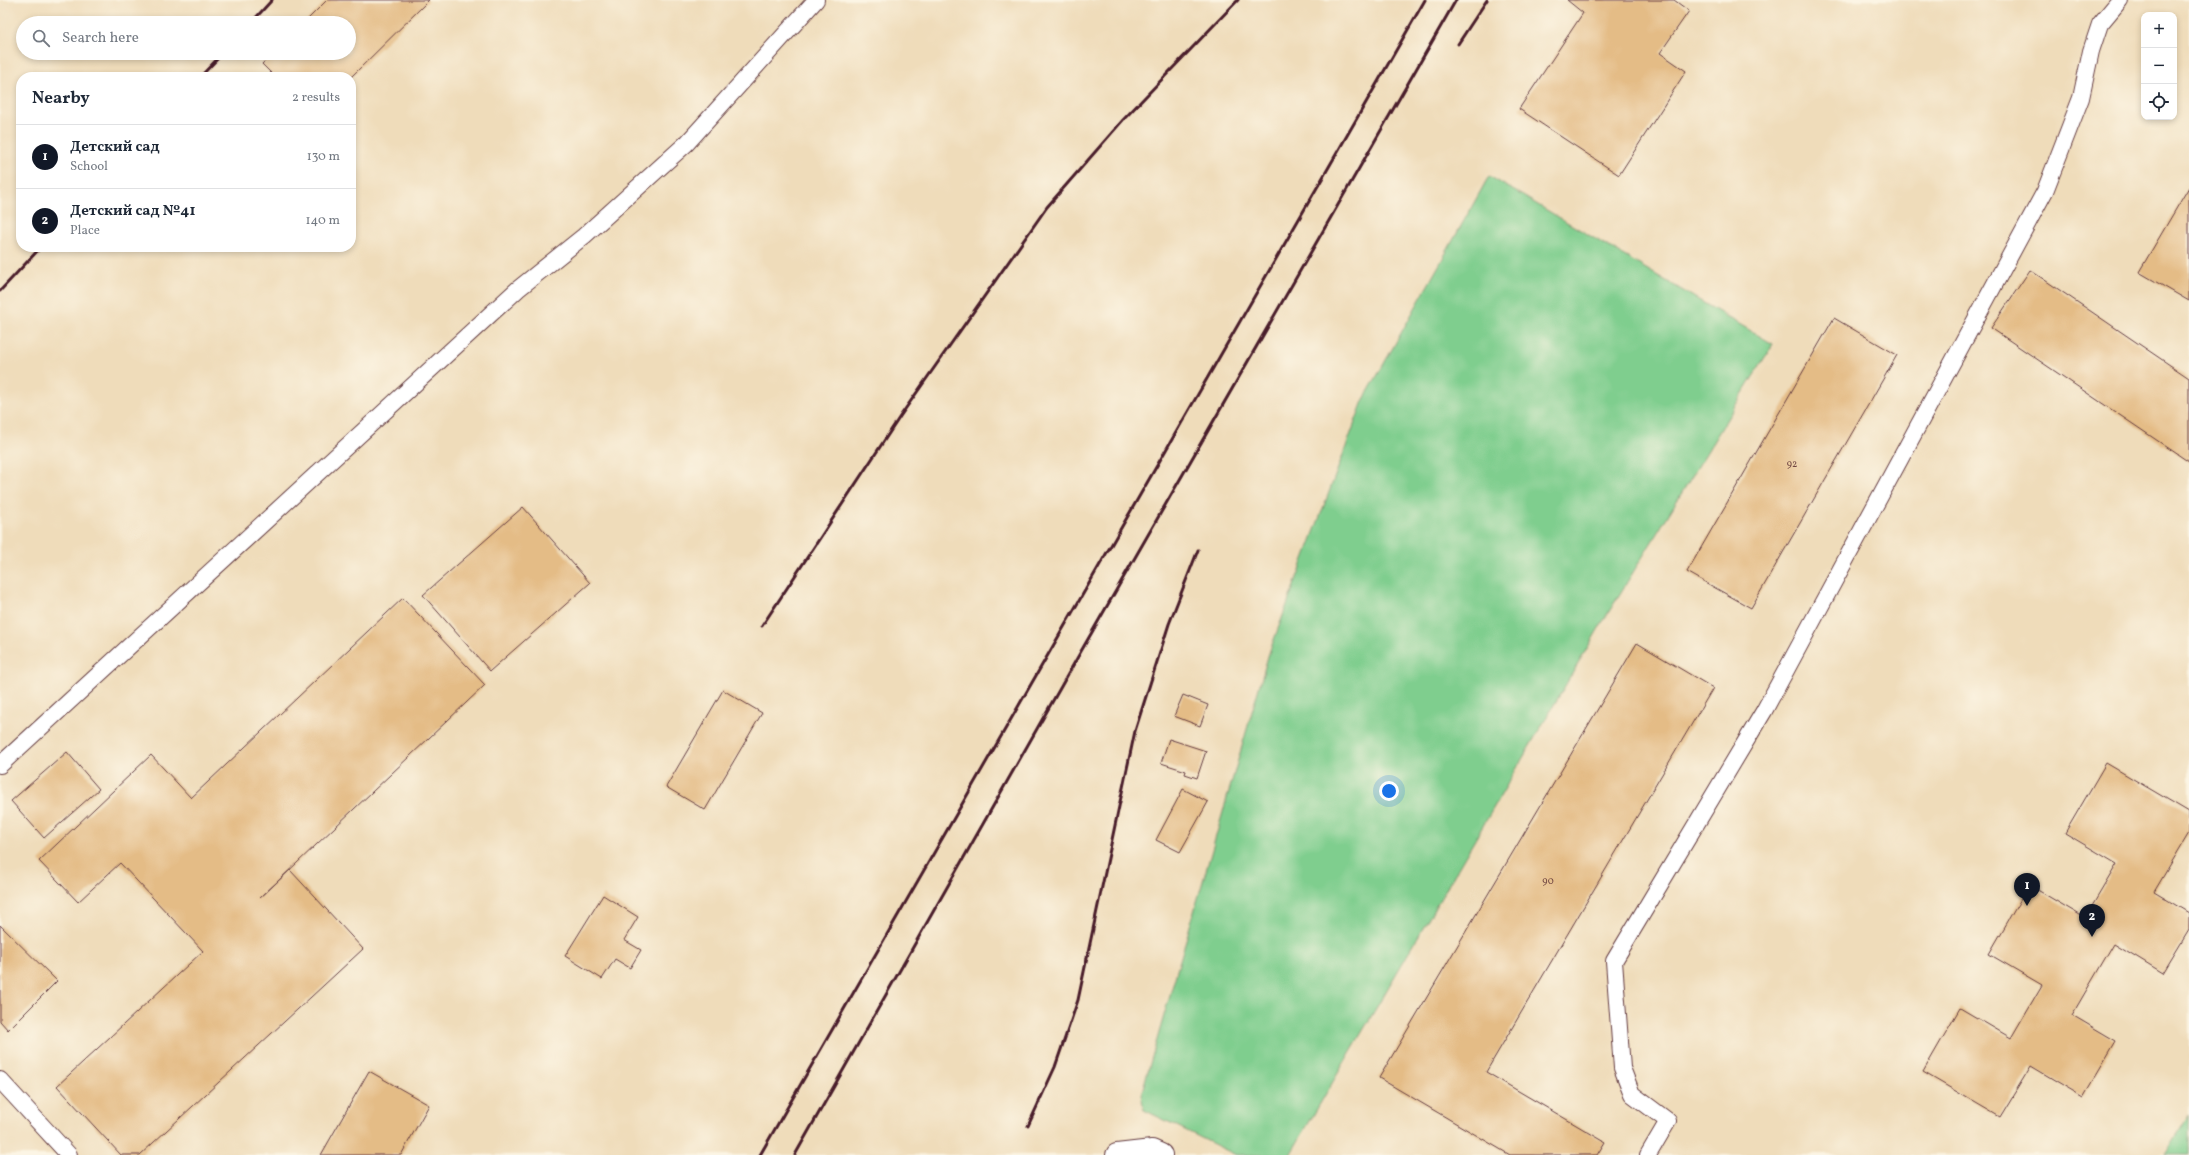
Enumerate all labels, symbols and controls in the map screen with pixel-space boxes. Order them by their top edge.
map controls [2141,12,2177,120]
button: + [2141,12,2177,48]
search box [16,16,356,60]
icon: search [30,27,52,49]
text: Search here [62,28,139,49]
button: − [2141,48,2177,84]
button: locate [2141,84,2177,120]
text: Nearby [32,87,90,110]
text: 2 results [292,89,340,107]
text: Детский сад [70,137,160,158]
text: 1 [42,148,48,166]
text: 130 m [307,148,340,166]
text: School [70,158,108,176]
text: Детский сад №41 [70,201,195,222]
text: 2 [42,212,48,230]
text: 140 m [306,212,340,230]
text: Place [70,222,100,240]
house number: 92 [1787,457,1797,471]
your location [1379,781,1399,801]
pin: 1 [2014,873,2040,906]
house number: 90 [1542,874,1554,888]
pin: 2 [2079,904,2105,937]

